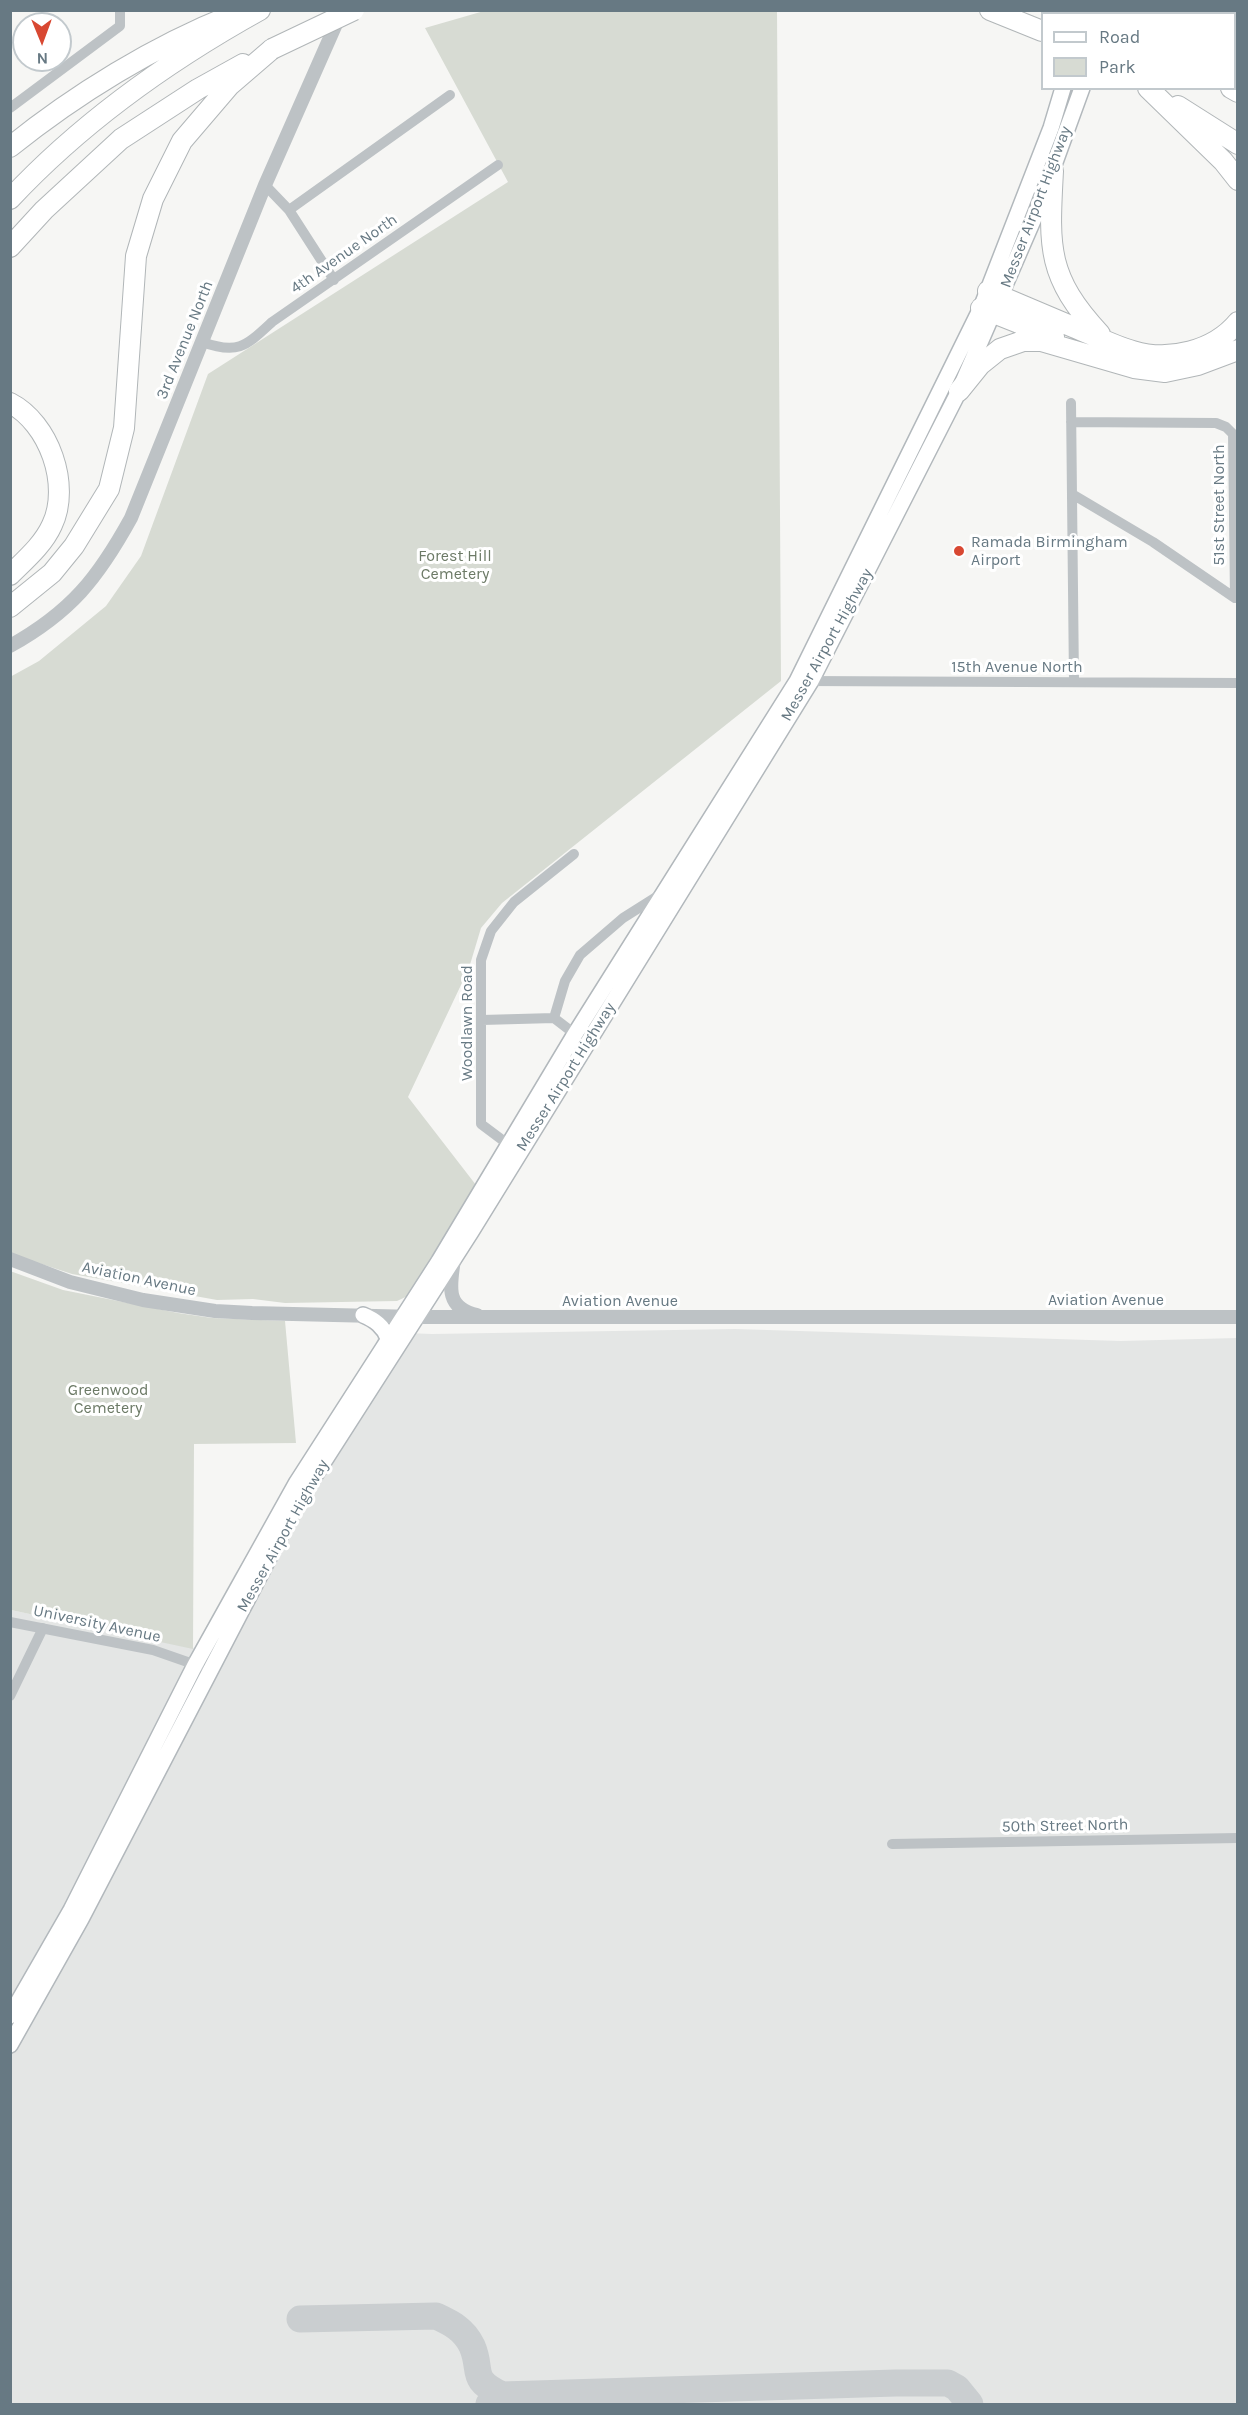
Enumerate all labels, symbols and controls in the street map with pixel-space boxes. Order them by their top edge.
north arrow [12,12,72,72]
legend [1041,12,1236,90]
text: Road [1099,26,1140,48]
text: N [36,49,48,68]
text: Park [1099,56,1136,78]
street label: Messer Airport Highway [996,123,1076,291]
street label: 4th Avenue North [287,210,401,298]
street label: 3rd Avenue North [152,278,218,402]
street label: 51st Street North [1209,444,1229,566]
place label: Ramada Birmingham Airport [971,532,1128,570]
marker: Ramada Birmingham Airport [952,544,966,558]
park label: Forest Hill Cemetery [418,546,492,584]
street label: Messer Airport Highway [777,565,877,725]
street label: 15th Avenue North [951,657,1083,677]
street label: Woodlawn Road [457,965,477,1081]
street label: Messer Airport Highway [512,999,620,1155]
street label: Aviation Avenue [80,1258,198,1300]
street label: Aviation Avenue [1048,1290,1164,1310]
street label: Aviation Avenue [562,1291,678,1311]
park label: Greenwood Cemetery [68,1380,148,1418]
street label: Messer Airport Highway [233,1456,333,1616]
street label: University Avenue [31,1601,163,1647]
street label: 50th Street North [1001,1815,1129,1837]

